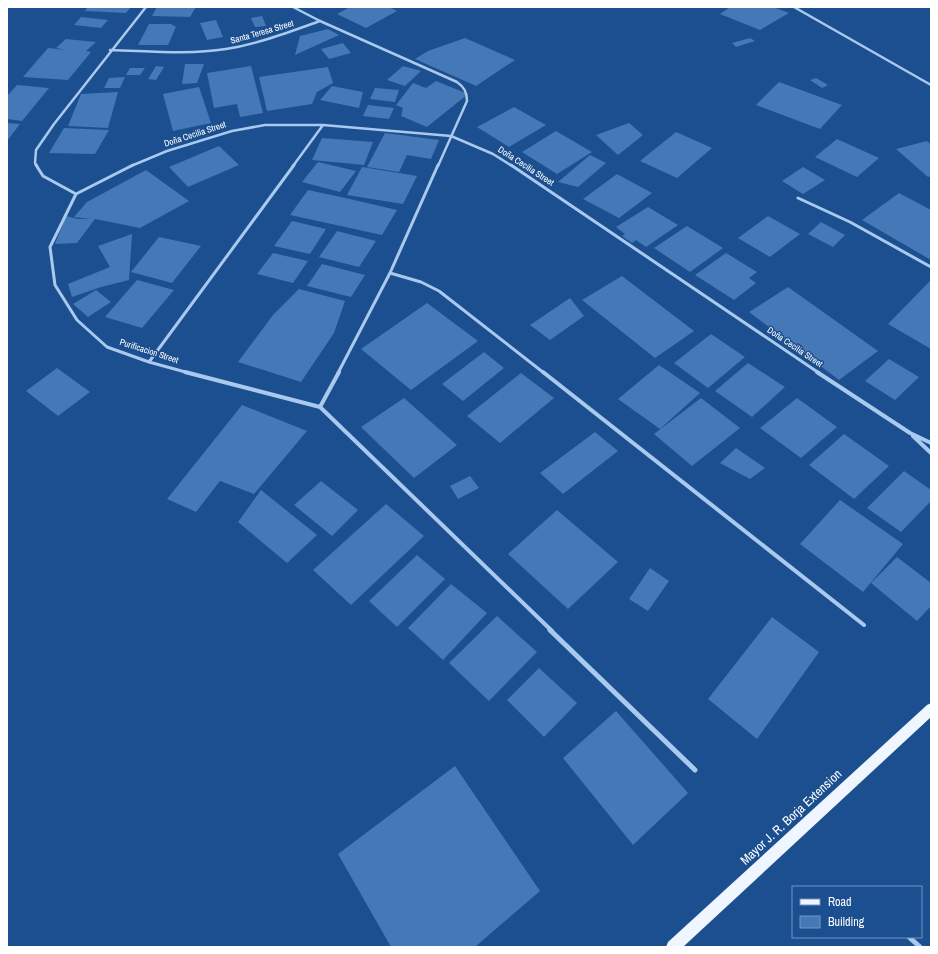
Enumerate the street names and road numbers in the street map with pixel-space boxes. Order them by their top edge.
street label: Santa Teresa Street [229,17,295,47]
street label: Doña Cecilia Street [163,118,227,150]
street label: Doña Cecilia Street [496,143,556,189]
street label: Doña Cecilia Street [765,324,825,370]
street label: Purificacion Street [118,336,180,366]
street label: Mayor J. R. Borja Extension [737,765,845,868]

